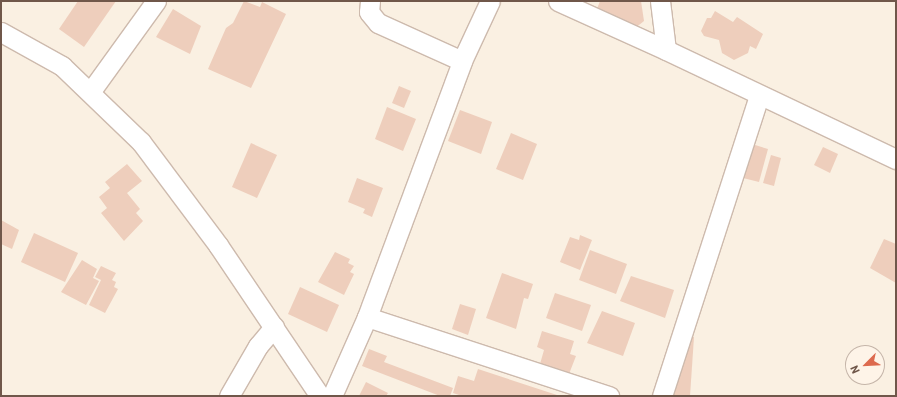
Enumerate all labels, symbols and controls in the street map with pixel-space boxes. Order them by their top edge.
north arrow [845,345,885,385]
text: N [847,364,862,376]

